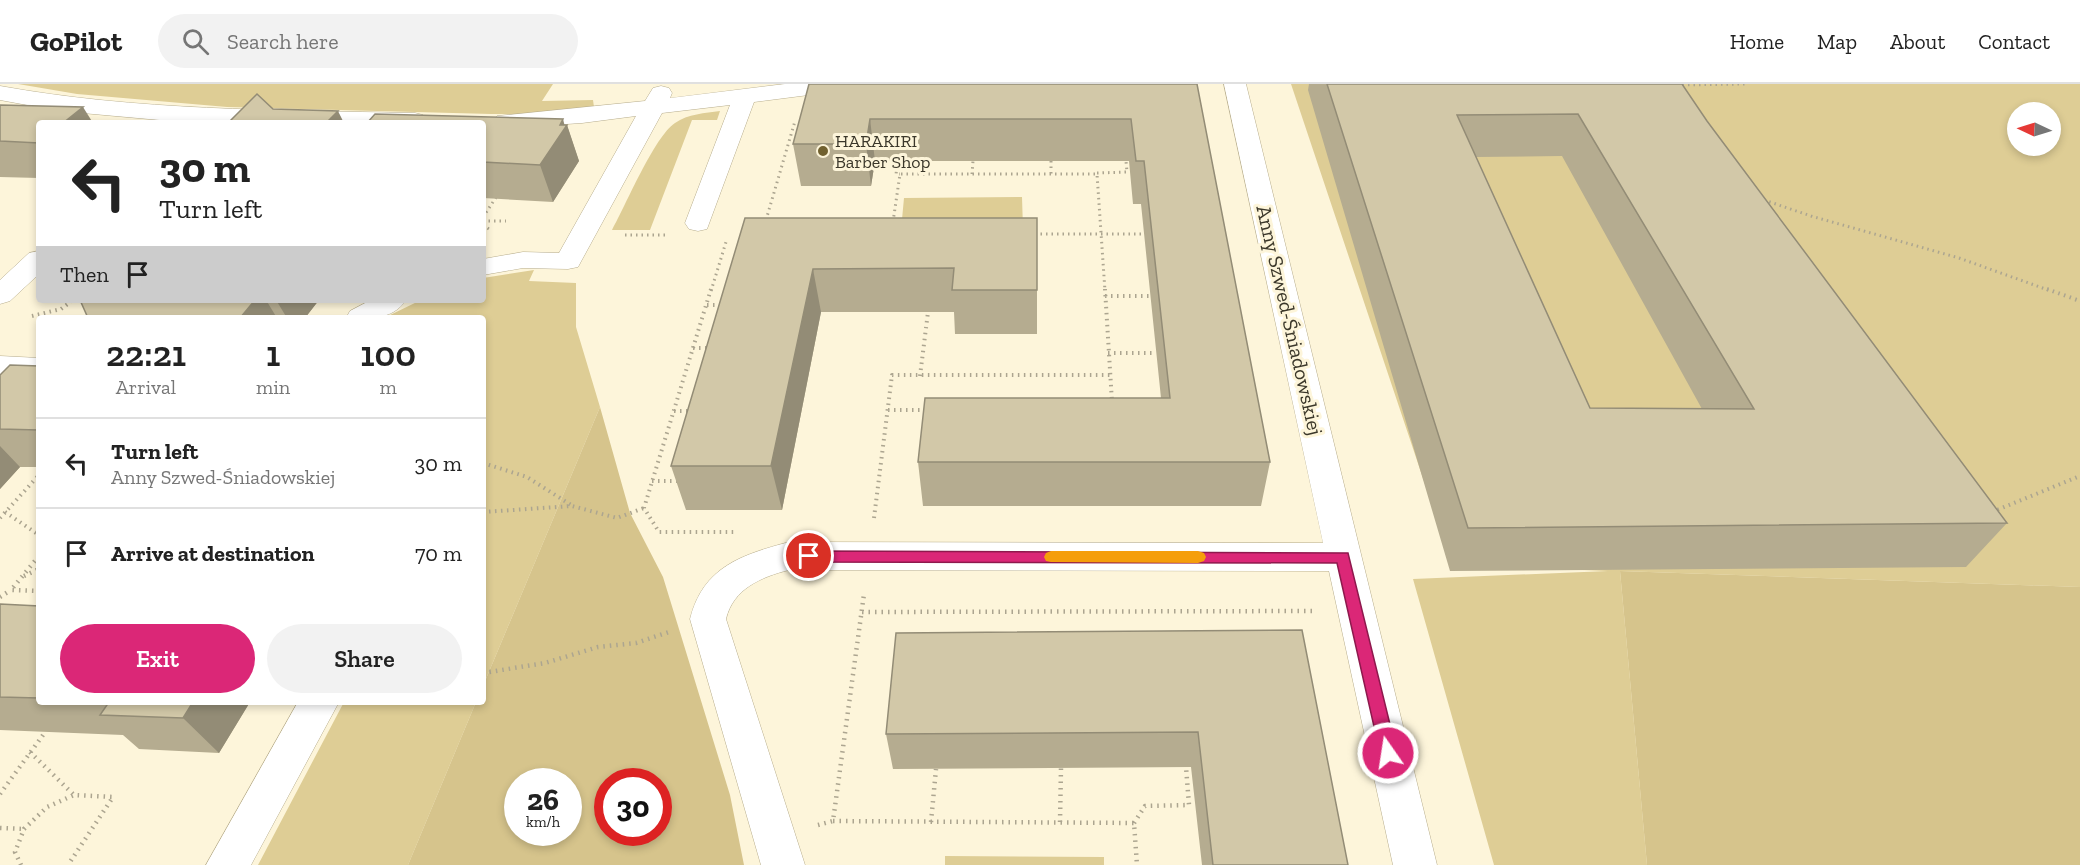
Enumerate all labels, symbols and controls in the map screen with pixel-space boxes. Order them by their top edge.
search box [158,14,578,68]
text: GoPilot [30,25,122,58]
icon: search [179,25,212,58]
text: Search here [227,28,338,55]
text: Home [1730,29,1784,54]
text: Map [1817,29,1857,54]
text: About [1890,29,1945,54]
text: Contact [1978,29,2050,54]
north arrow [2007,102,2061,156]
map controls [2007,102,2061,156]
place label: HARAKIRI Barber Shop [835,130,930,173]
text: 30 m [159,142,250,193]
icon: left [60,144,138,222]
marker: HARAKIRI Barber Shop [816,144,830,158]
text: Turn left [159,193,262,225]
street label: Anny Szwed-Śniadowskiej [1250,202,1329,438]
icon: arrive [121,258,154,291]
text: Then [60,261,109,288]
text: 22:21 [106,332,186,375]
text: 1 [266,332,280,375]
text: 100 [360,332,416,375]
text: Arrival [116,375,176,399]
text: min [256,375,290,399]
text: m [380,375,397,399]
text: Turn left [111,438,198,465]
icon: left [60,447,93,480]
text: 30 m [415,450,462,477]
text: Anny Szwed-Śniadowskiej [111,465,335,489]
pin [783,530,834,581]
icon: arrive [60,537,93,570]
icon: arrive [792,539,825,572]
text: Arrive at destination [111,540,314,567]
text: 70 m [415,540,462,567]
button: Exit [60,624,255,693]
button: Share [267,624,462,693]
position arrow [1356,721,1420,785]
speed limit sign: 30 [594,768,672,846]
text: 26 [527,782,559,818]
text: km/h [526,813,560,831]

